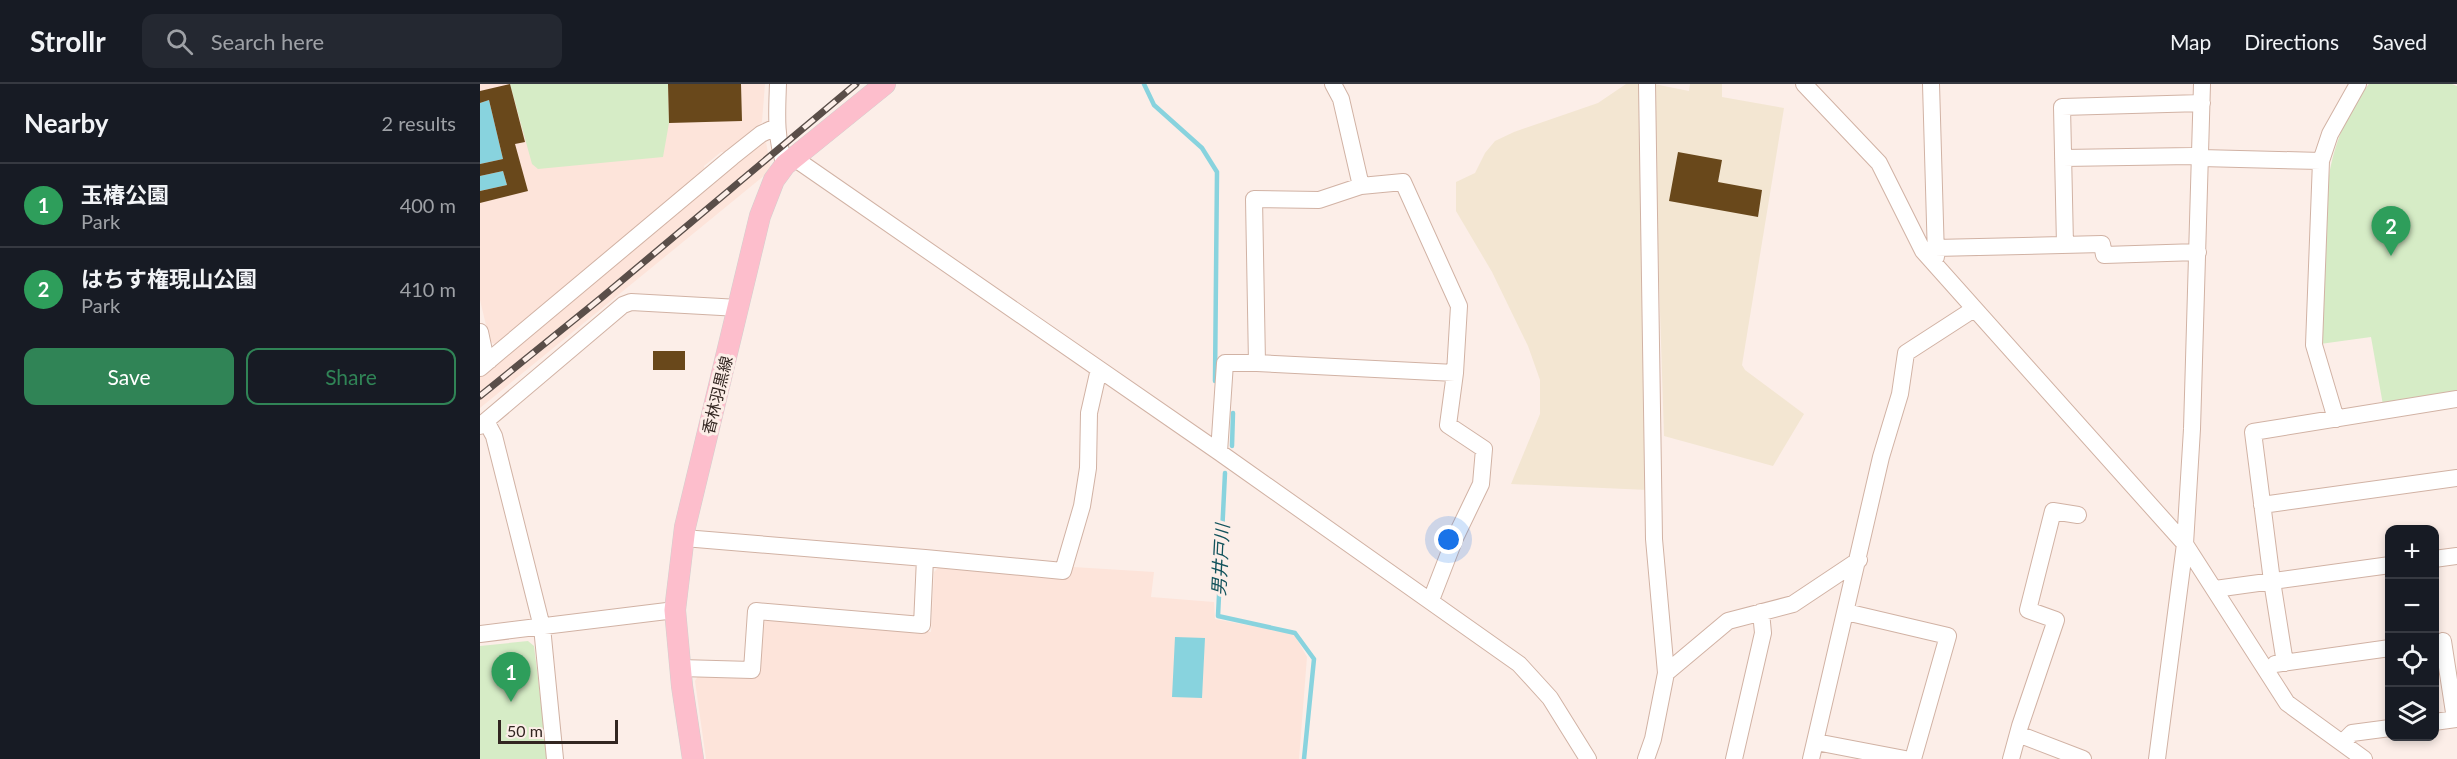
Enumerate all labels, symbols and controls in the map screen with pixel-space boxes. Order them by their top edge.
search box [142,14,562,68]
text: Strollr [30,24,106,58]
icon: search [163,25,196,58]
text: Search here [211,28,324,55]
text: Map [2170,29,2211,54]
text: Directions [2244,29,2339,54]
text: Saved [2372,29,2427,54]
text: Nearby [24,107,109,139]
text: 2 results [381,111,456,135]
text: 玉椿公園 [81,181,169,208]
text: 1 [38,193,49,217]
text: 400 m [400,193,456,217]
pin: 2 [2372,206,2410,256]
text: Park [81,209,120,233]
text: はちす権現山公園 [81,265,257,292]
text: 2 [38,277,49,301]
text: 410 m [400,277,456,301]
text: Park [81,293,120,317]
button: Save [24,348,234,405]
button: Share [246,348,456,405]
street label: 香林羽黒線 [698,354,735,436]
water label: 男井戸川 [1207,521,1233,596]
your location [1434,525,1463,554]
map controls [2385,525,2439,741]
button: + [2385,525,2439,579]
button: − [2385,579,2439,633]
button: locate [2385,633,2439,687]
pin: 1 [492,652,531,702]
button: layers [2385,687,2439,741]
scale bar [498,717,618,744]
text: 50 m [507,721,543,740]

